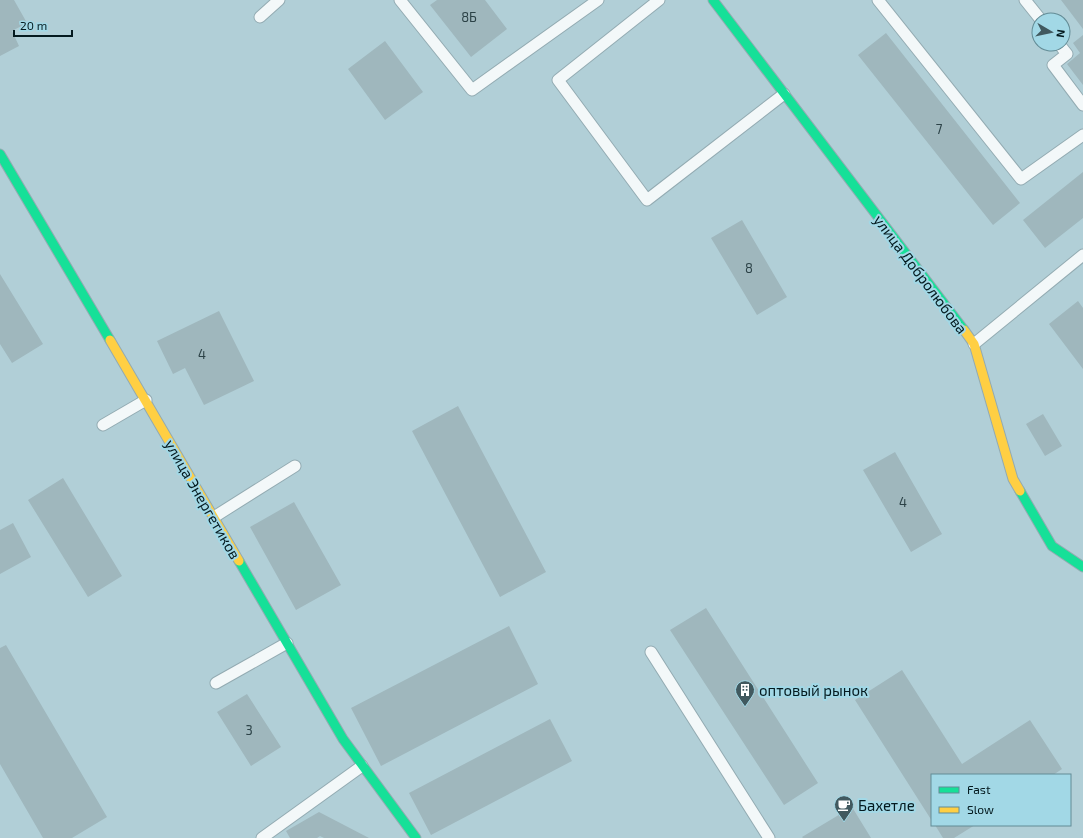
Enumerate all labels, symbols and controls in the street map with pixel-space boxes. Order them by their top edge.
house number: 8Б [461,9,477,25]
scale bar [14,12,72,38]
north arrow [1031,12,1071,52]
text: 20 m [20,18,47,32]
text: N [1054,29,1068,39]
house number: 7 [936,121,943,137]
street label: улица Добролюбова [870,211,972,338]
house number: 8 [745,260,753,276]
house number: 4 [198,346,206,362]
street label: улица Энергетиков [161,436,245,562]
house number: 4 [899,494,907,510]
building icon: оптовый рынок [734,679,756,707]
place label: оптовый рынок [759,681,868,699]
house number: 3 [245,722,253,738]
legend [931,774,1071,826]
text: Fast [967,782,991,796]
cafe icon: Бахетле [833,794,855,822]
place label: Бахетле [858,796,915,814]
text: Slow [967,802,994,816]

